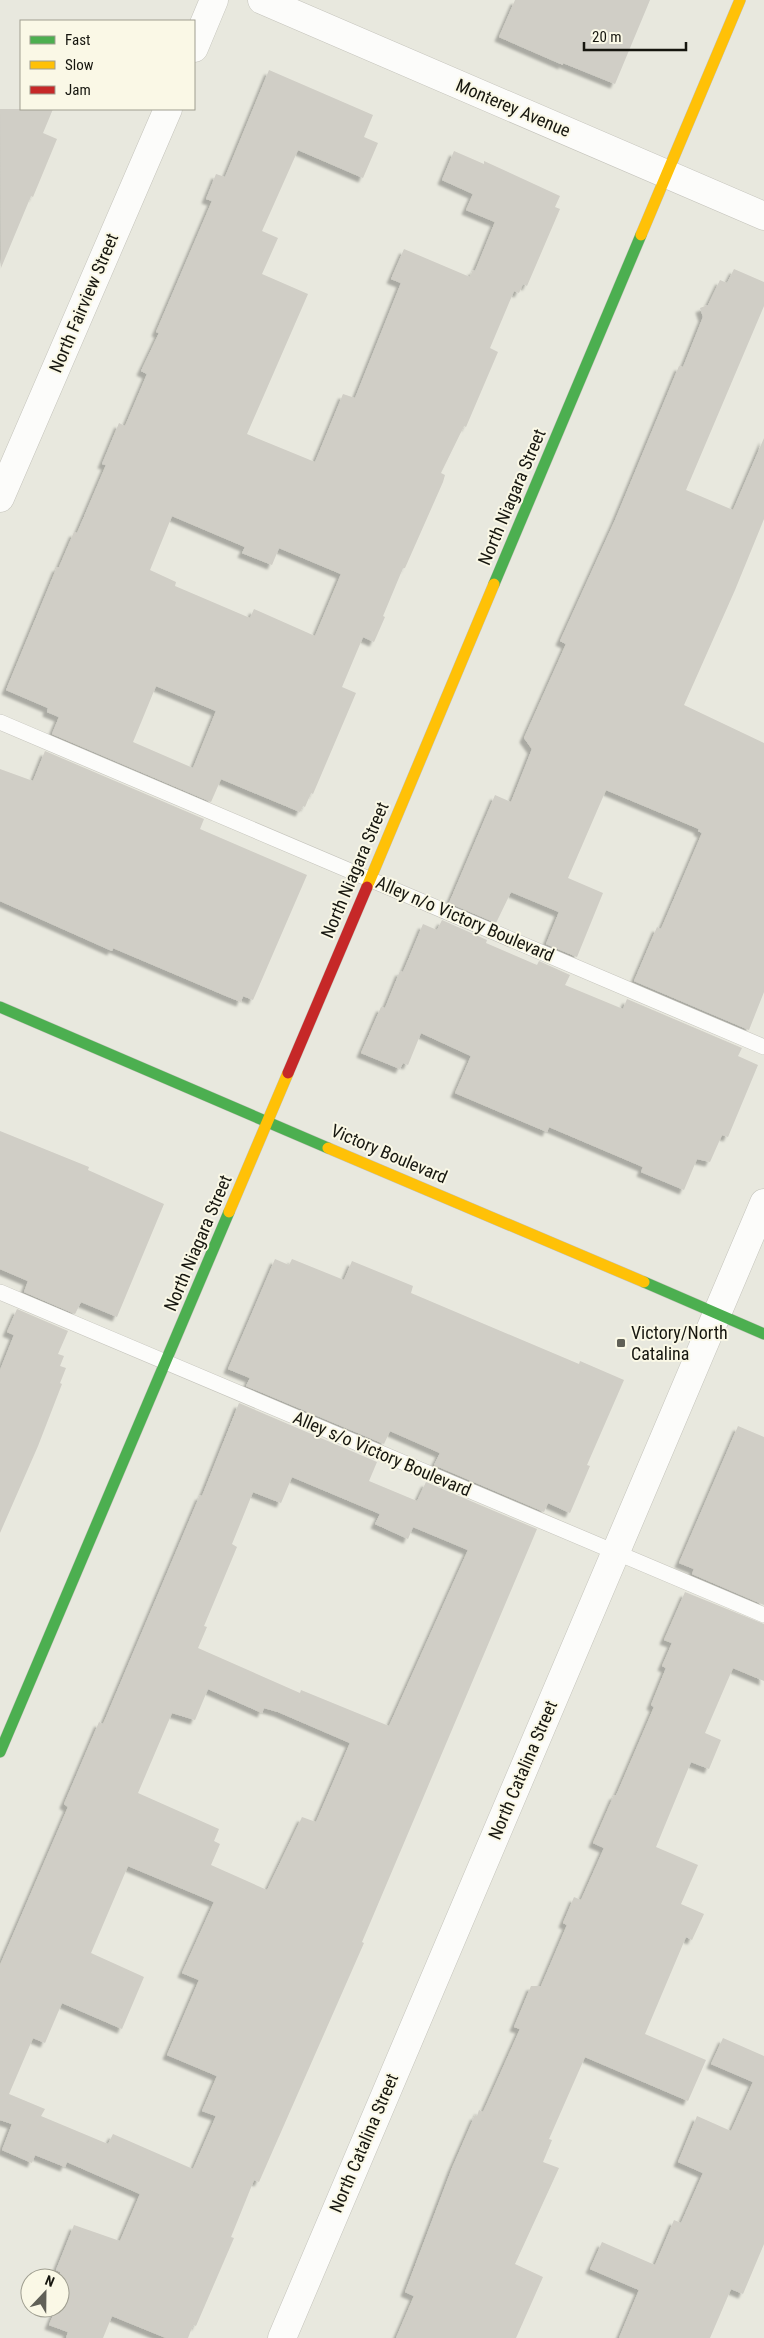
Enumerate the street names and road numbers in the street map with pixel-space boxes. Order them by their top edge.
street label: Monterey Avenue [453,74,574,141]
street label: North Fairview Street [45,230,122,376]
street label: North Niagara Street [473,426,550,568]
street label: North Niagara Street [316,799,393,941]
street label: Alley n/o Victory Boulevard [373,871,557,966]
street label: Victory Boulevard [328,1120,451,1188]
street label: North Niagara Street [159,1172,236,1314]
street label: Alley s/o Victory Boulevard [290,1407,474,1501]
street label: North Catalina Street [484,1697,561,1842]
street label: North Catalina Street [325,2070,402,2215]

